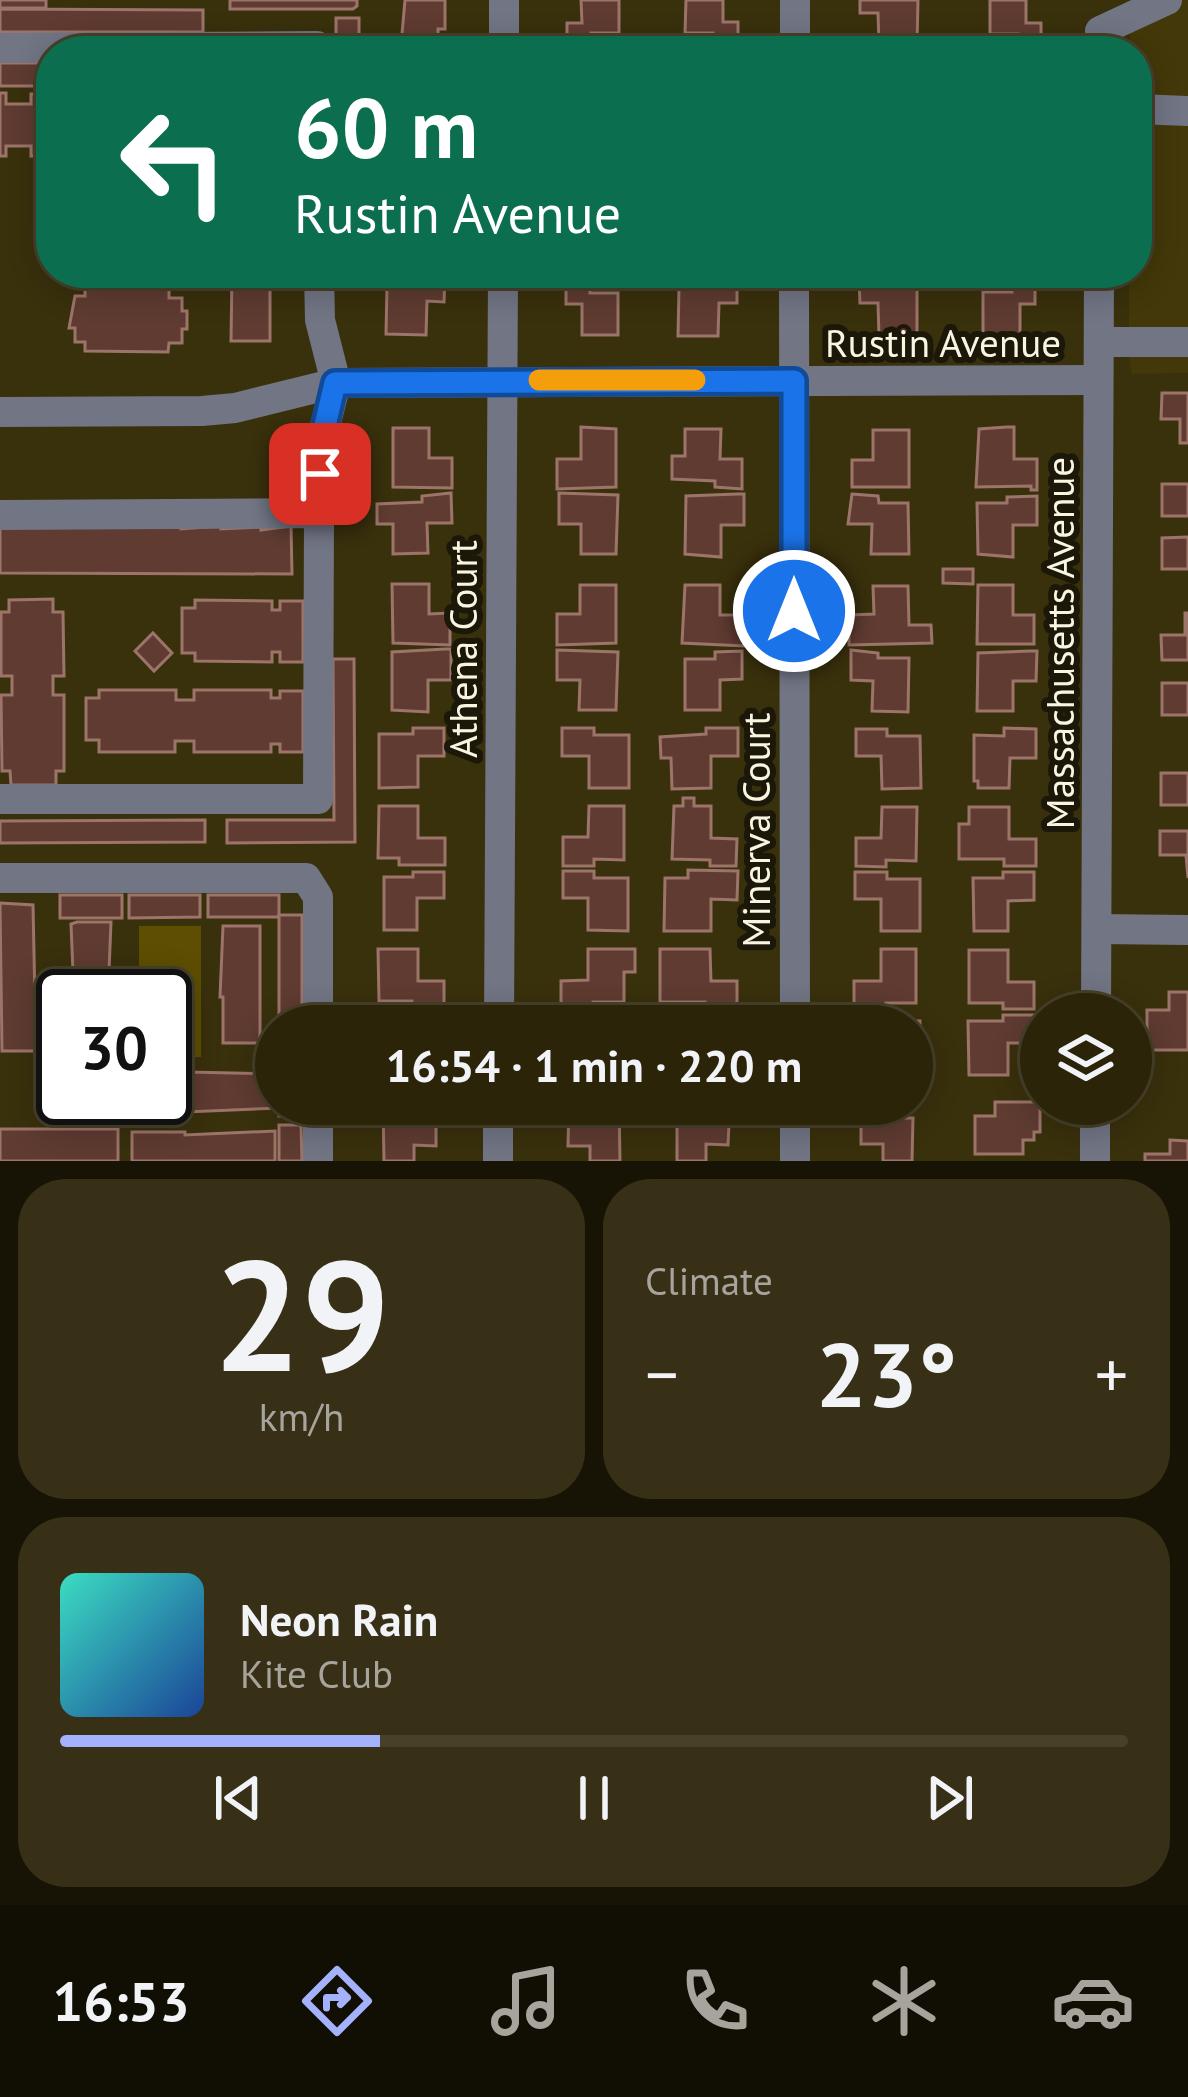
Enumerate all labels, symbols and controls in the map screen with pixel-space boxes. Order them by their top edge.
text: 60 m [294,72,478,181]
icon: left [96,84,252,240]
text: Rustin Avenue [294,178,621,248]
street label: Rustin Avenue [825,317,1061,368]
pin [269,423,371,525]
icon: arrive [287,441,353,507]
street label: Massachusetts Avenue [1034,457,1085,829]
street label: Athena Court [437,540,488,758]
position arrow [731,548,857,674]
street label: Minerva Court [730,713,781,947]
speed limit sign: 30 [36,969,192,1125]
map controls [1020,993,1152,1125]
button: layers [1020,993,1152,1125]
text: 16:54 · 1 min · 220 m [386,1036,802,1094]
text: 29 [213,1212,390,1414]
text: Climate [645,1255,773,1306]
text: 23° [816,1315,957,1432]
text: − [645,1331,678,1416]
text: + [1095,1331,1128,1416]
text: km/h [259,1391,344,1442]
text: Neon Rain [240,1590,438,1648]
text: Kite Club [240,1648,393,1699]
icon: previous [205,1765,271,1831]
icon: pause [561,1765,627,1831]
icon: next [917,1765,983,1831]
icon: directions [295,1959,379,2043]
icon: music [484,1959,568,2043]
icon: phone [673,1959,757,2043]
icon: climate [862,1959,946,2043]
icon: car [1051,1959,1135,2043]
text: 16:53 [53,1966,190,2036]

